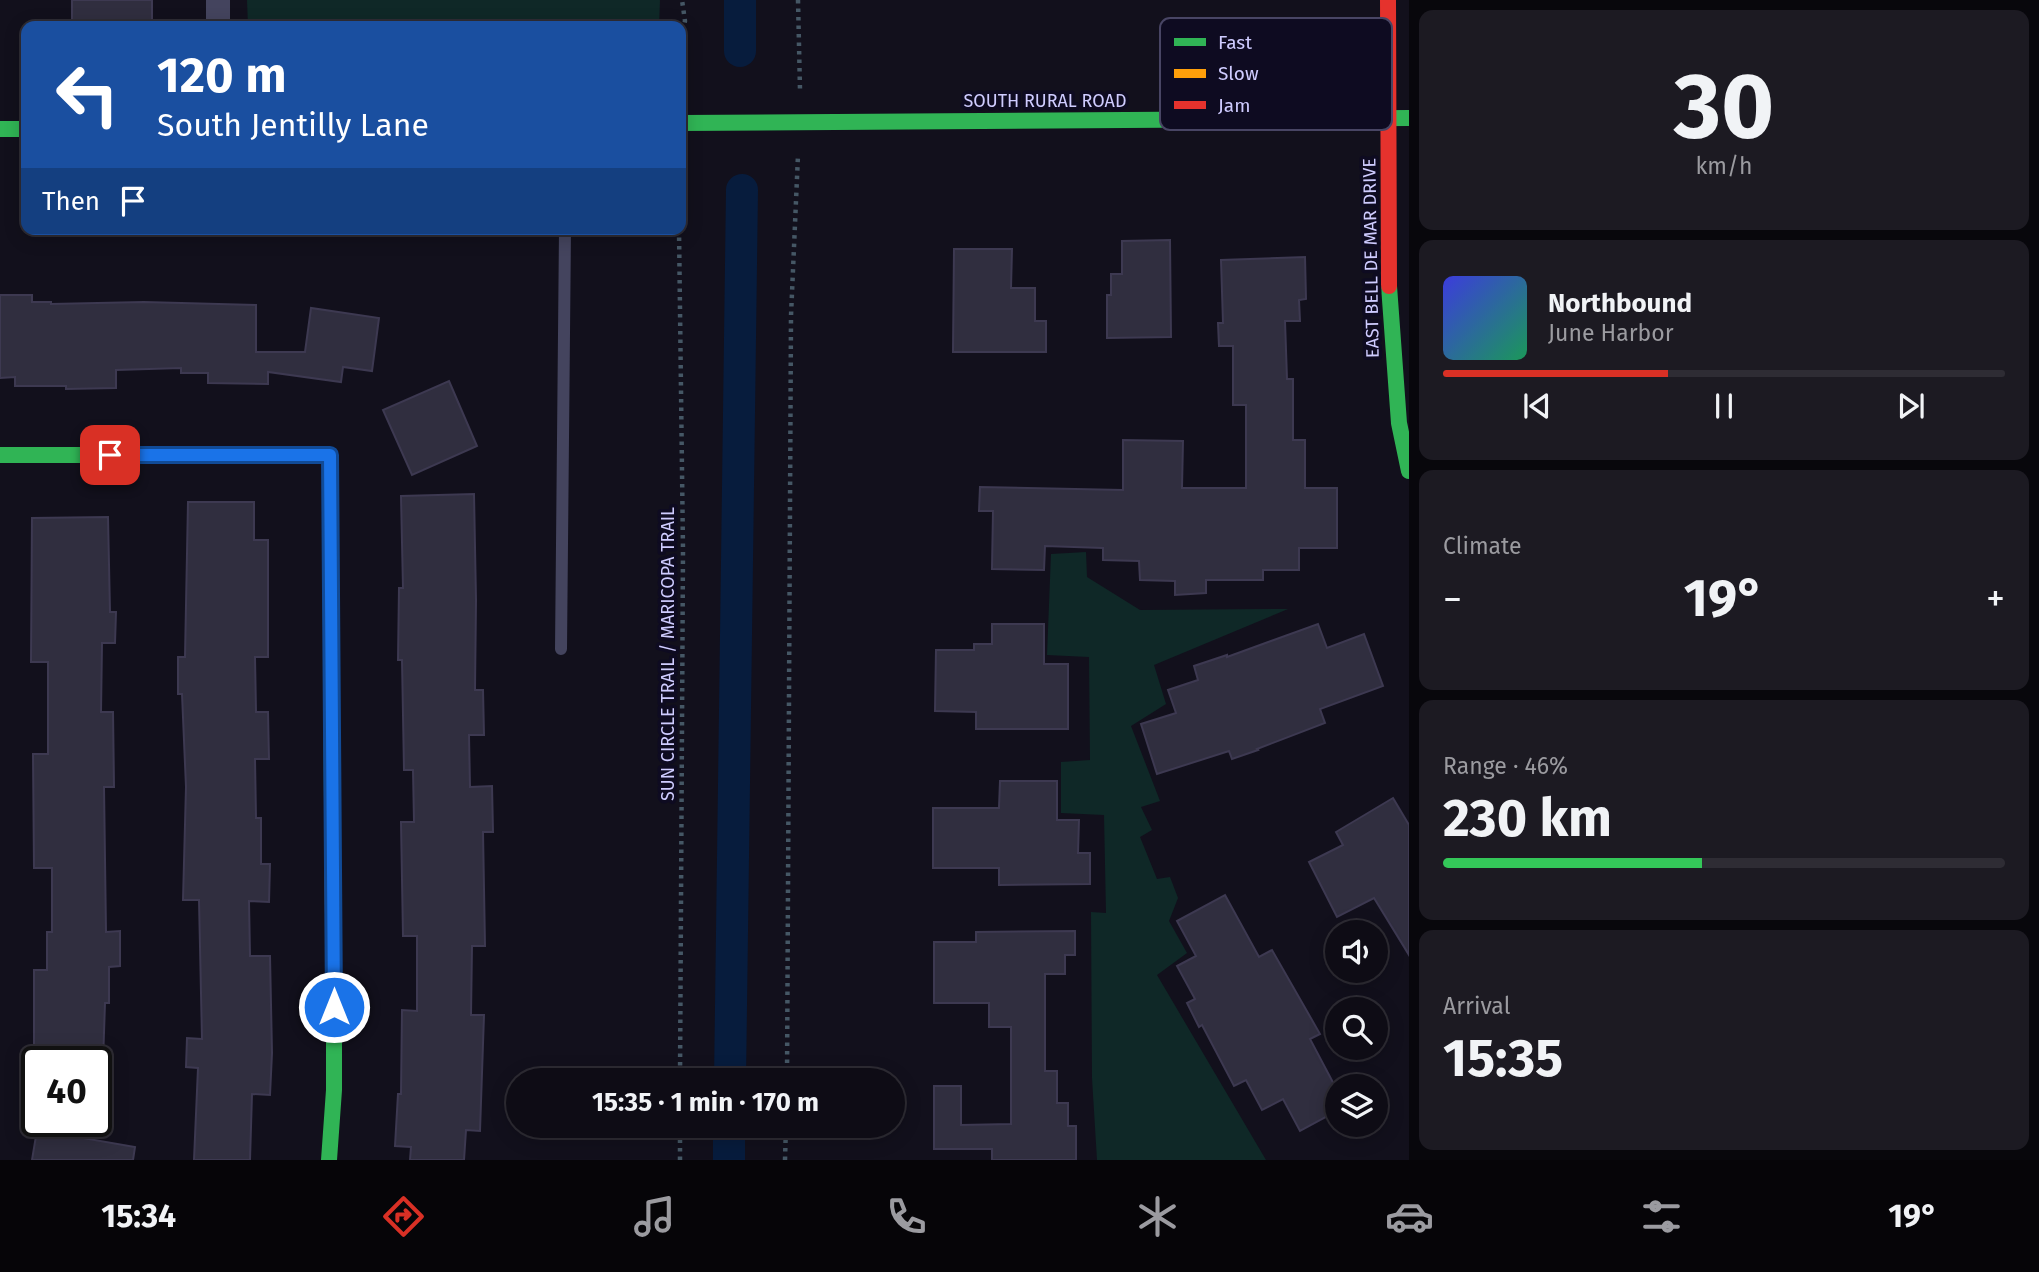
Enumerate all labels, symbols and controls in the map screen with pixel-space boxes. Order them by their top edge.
legend [1160,18,1392,130]
text: Fast [1218,31,1252,54]
text: 120 m [157,46,287,105]
icon: left [42,49,133,140]
text: 30 [1674,52,1774,161]
text: Slow [1218,62,1259,85]
street label: SOUTH RURAL ROAD [963,90,1127,112]
text: Jam [1218,94,1250,117]
text: South Jentilly Lane [157,106,429,144]
text: km/h [1696,152,1752,180]
street label: EAST BELL DE MAR DRIVE [1358,158,1384,358]
icon: arrive [114,182,152,220]
text: Then [42,186,100,217]
text: Northbound [1548,288,1692,319]
text: June Harbor [1548,319,1674,347]
icon: previous [1518,387,1556,425]
icon: pause [1705,387,1743,425]
icon: next [1892,387,1930,425]
pin [80,425,140,485]
icon: arrive [91,436,129,474]
street label: SUN CIRCLE TRAIL / MARICOPA TRAIL [657,507,679,801]
text: Climate [1443,532,1522,560]
text: 19° [1684,567,1764,630]
text: − [1443,576,1462,622]
text: + [1986,576,2005,622]
text: Range · 46% [1443,752,1568,780]
text: 230 km [1443,787,1612,850]
map controls [1325,920,1388,1137]
button: sound [1325,920,1388,983]
position arrow [297,970,371,1044]
text: Arrival [1443,992,1510,1020]
button: search [1325,997,1388,1060]
text: 15:35 [1443,1027,1563,1090]
speed limit sign: 40 [21,1046,112,1137]
button: layers [1325,1074,1388,1137]
text: 15:35 · 1 min · 170 m [592,1087,819,1118]
icon: directions [379,1192,428,1241]
icon: music [630,1192,679,1241]
icon: phone [882,1192,931,1241]
icon: climate [1133,1192,1182,1241]
icon: car [1385,1192,1434,1241]
icon: filters [1637,1192,1686,1241]
text: 15:34 [101,1197,176,1235]
text: 19° [1888,1197,1938,1235]

